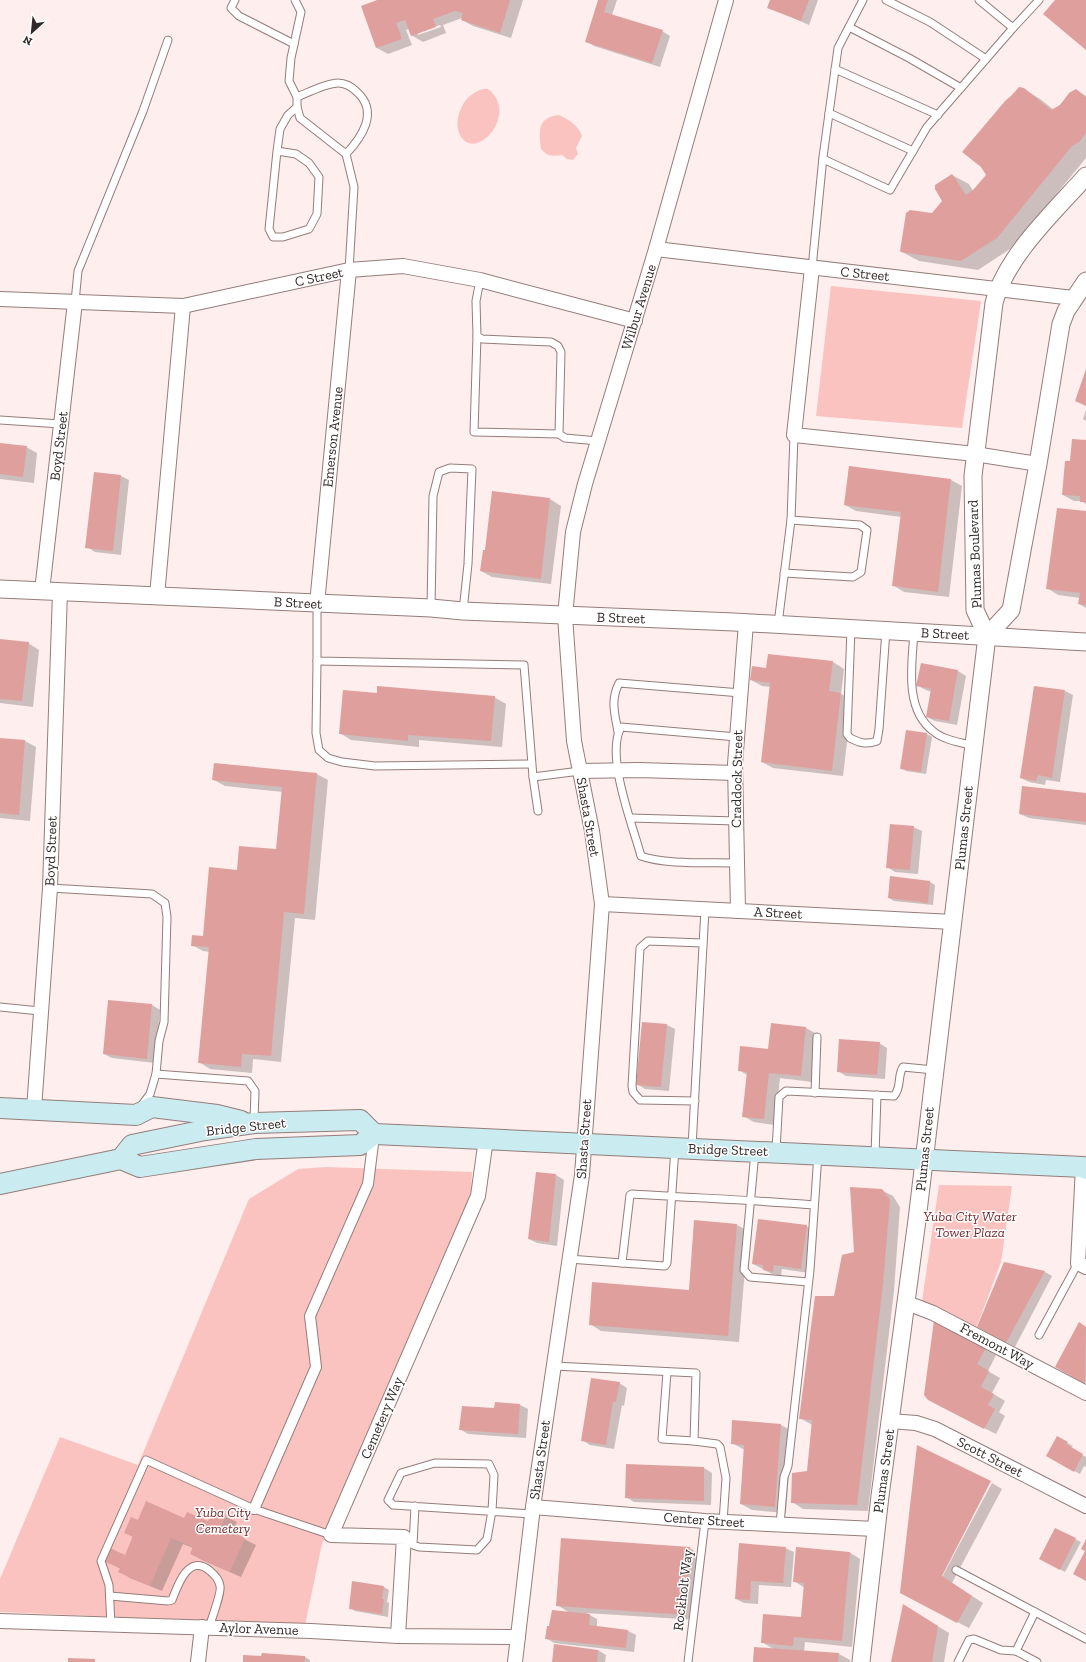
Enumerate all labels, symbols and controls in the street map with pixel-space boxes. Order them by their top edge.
north arrow [12,12,52,52]
text: N [20,32,34,48]
street label: Wilbur Avenue [618,262,660,352]
street label: C Street [293,263,346,290]
street label: C Street [840,263,891,285]
street label: Emerson Avenue [319,385,347,488]
street label: Boyd Street [46,409,72,482]
street label: Plumas Boulevard [965,499,985,609]
street label: B Street [273,593,323,613]
street label: B Street [596,609,646,627]
street label: B Street [920,624,970,644]
street label: Craddock Street [728,729,746,828]
street label: Shasta Street [573,776,603,859]
street label: Plumas Street [951,784,977,871]
street label: Boyd Street [41,815,61,886]
street label: A Street [753,903,804,923]
street label: Shasta Street [573,1098,595,1180]
street label: Plumas Street [912,1105,938,1192]
street label: Bridge Street [205,1114,288,1140]
street label: Bridge Street [688,1140,769,1160]
park label: Yuba City Water Tower Plaza [923,1208,1017,1241]
street label: Fremont Way [957,1319,1038,1373]
street label: Cemetery Way [357,1374,407,1462]
street label: Shasta Street [526,1418,554,1501]
street label: Plumas Street [870,1427,898,1514]
street label: Scott Street [954,1433,1026,1481]
park label: Yuba City Cemetery [195,1504,251,1537]
street label: Center Street [663,1509,746,1531]
street label: Rockholt Way [670,1547,697,1632]
street label: Aylor Avenue [219,1619,299,1639]

